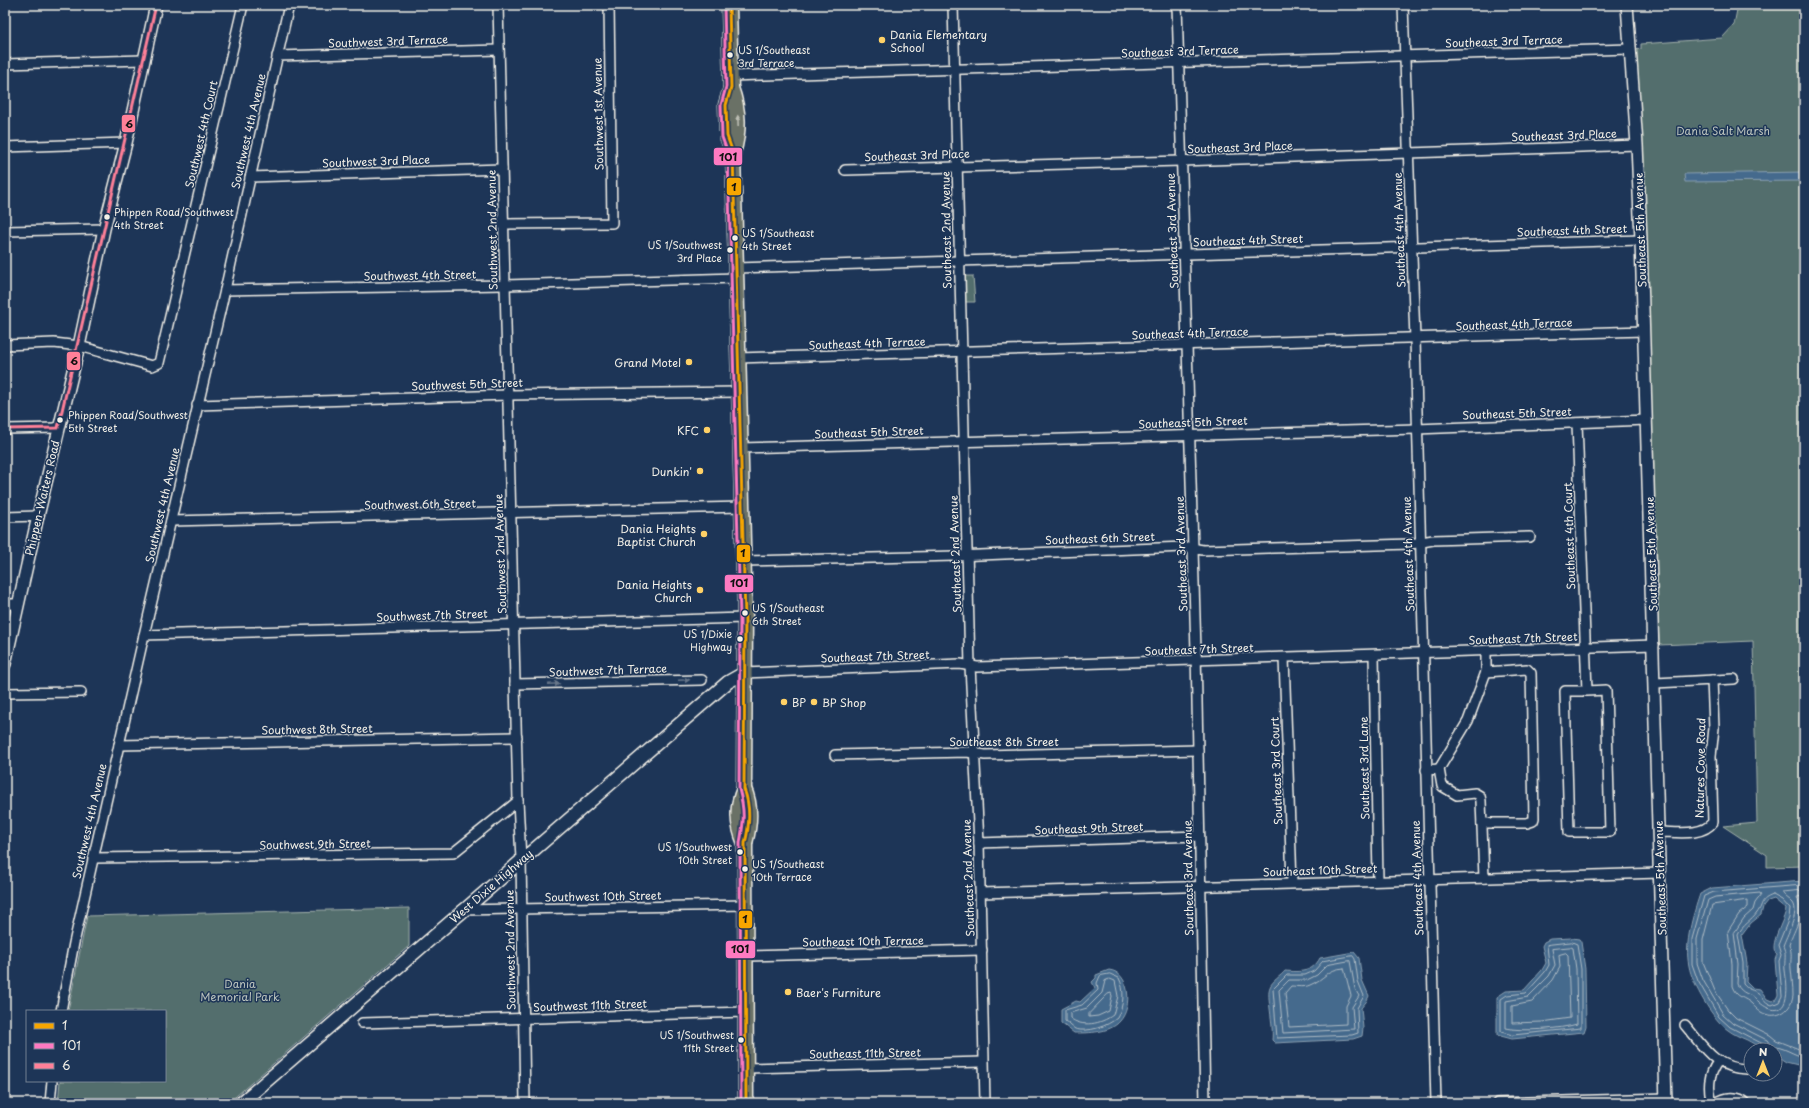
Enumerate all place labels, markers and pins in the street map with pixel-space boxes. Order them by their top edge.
place label: Dania Elementary School [890,26,987,56]
marker: Dania Elementary School [877,35,887,45]
place label: US 1/Southeast 3rd Terrace [738,42,810,70]
marker: US 1/Southeast 3rd Terrace [725,50,735,60]
place label: Phippen Road/Southwest 4th Street [114,204,234,232]
marker: Phippen Road/Southwest 4th Street [102,212,112,222]
place label: US 1/Southeast 4th Street [742,225,814,253]
marker: US 1/Southeast 4th Street [730,233,740,243]
place label: US 1/Southwest 3rd Place [647,237,723,265]
marker: US 1/Southwest 3rd Place [725,245,735,255]
place label: Grand Motel [614,354,681,371]
marker: Grand Motel [684,357,694,367]
place label: Phippen Road/Southwest 5th Street [68,407,188,435]
marker: Phippen Road/Southwest 5th Street [55,415,65,425]
place label: KFC [677,422,699,439]
marker: KFC [702,425,712,435]
place label: Dunkin' [651,463,692,480]
marker: Dunkin' [695,466,705,476]
place label: Dania Heights Baptist Church [616,520,696,550]
marker: Dania Heights Baptist Church [699,529,709,539]
place label: Dania Heights Church [616,576,692,606]
marker: Dania Heights Church [695,585,705,595]
place label: US 1/Southeast 6th Street [752,600,824,628]
marker: US 1/Southeast 6th Street [740,608,750,618]
place label: US 1/Dixie Highway [683,626,732,655]
marker: US 1/Dixie Highway [735,634,745,644]
place label: BP [792,694,806,711]
place label: BP Shop [822,694,866,711]
marker: BP [779,697,789,707]
marker: BP Shop [809,697,819,707]
place label: US 1/Southwest 10th Street [657,839,732,867]
marker: US 1/Southwest 10th Street [735,847,745,857]
place label: US 1/Southeast 10th Terrace [752,856,824,884]
marker: US 1/Southeast 10th Terrace [740,864,750,874]
place label: Baer's Furniture [796,984,881,1001]
marker: Baer's Furniture [783,987,793,997]
place label: US 1/Southwest 11th Street [659,1027,734,1055]
marker: US 1/Southwest 11th Street [736,1035,746,1045]

